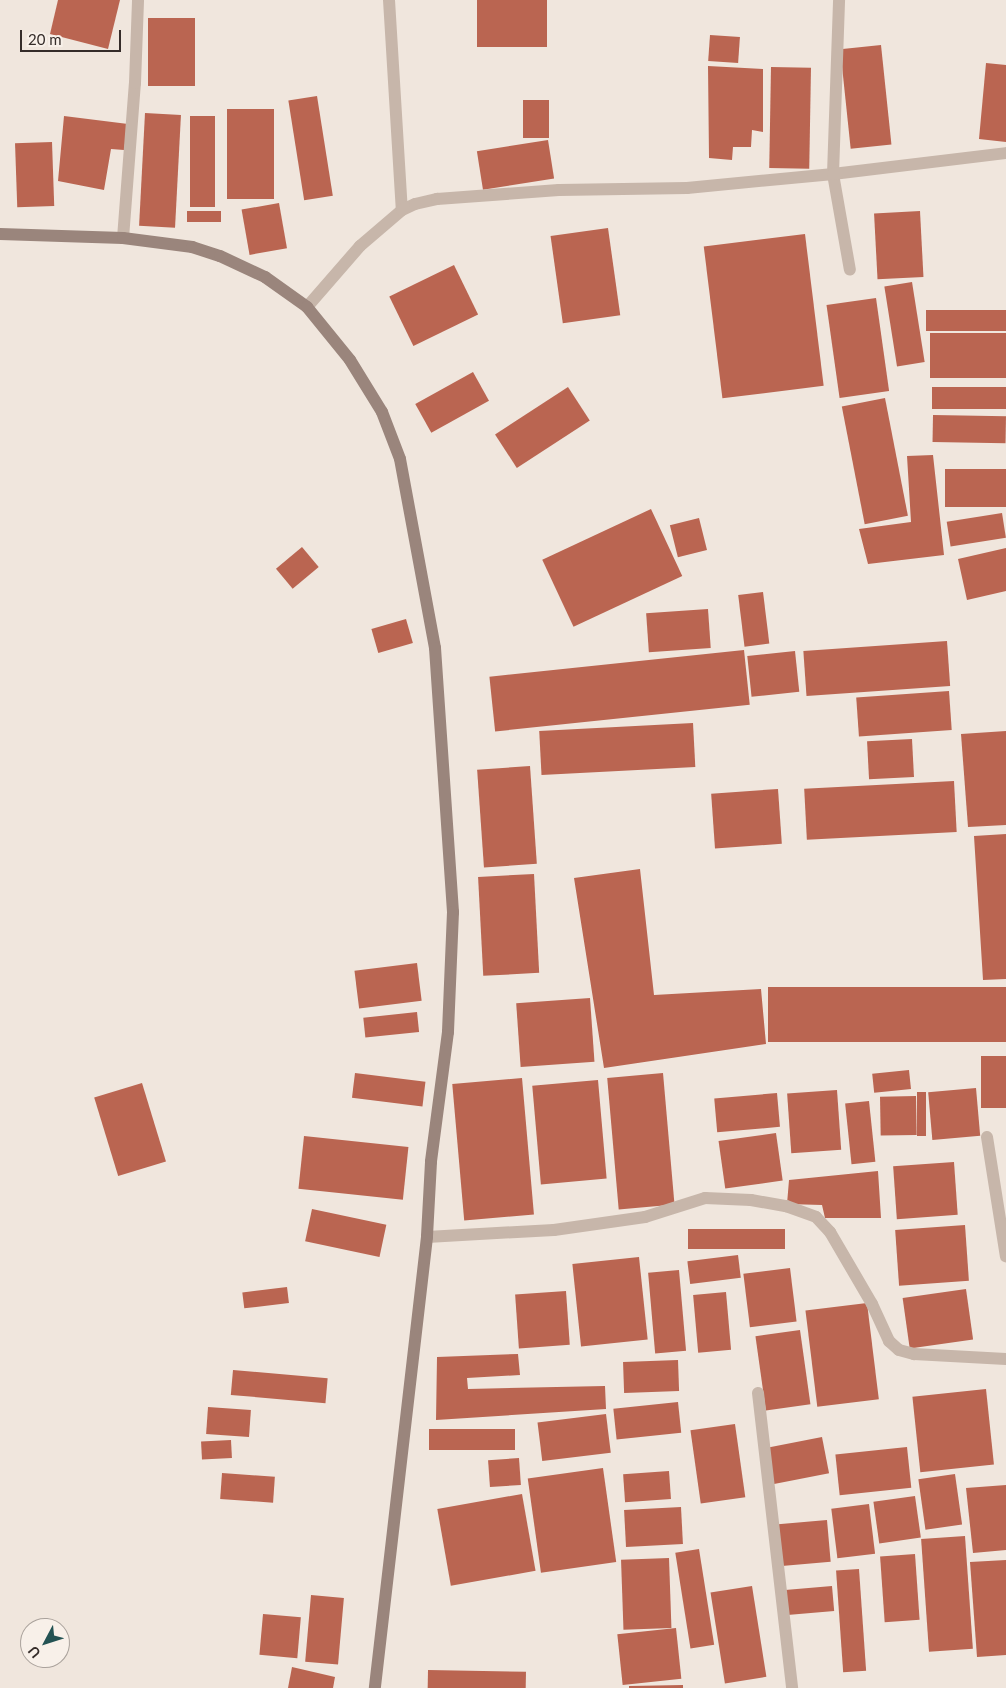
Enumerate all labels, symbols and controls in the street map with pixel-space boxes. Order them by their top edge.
scale bar [22,20,124,52]
text: 20 m [28,30,62,48]
north arrow [20,1618,70,1668]
text: U [24,1643,44,1662]

